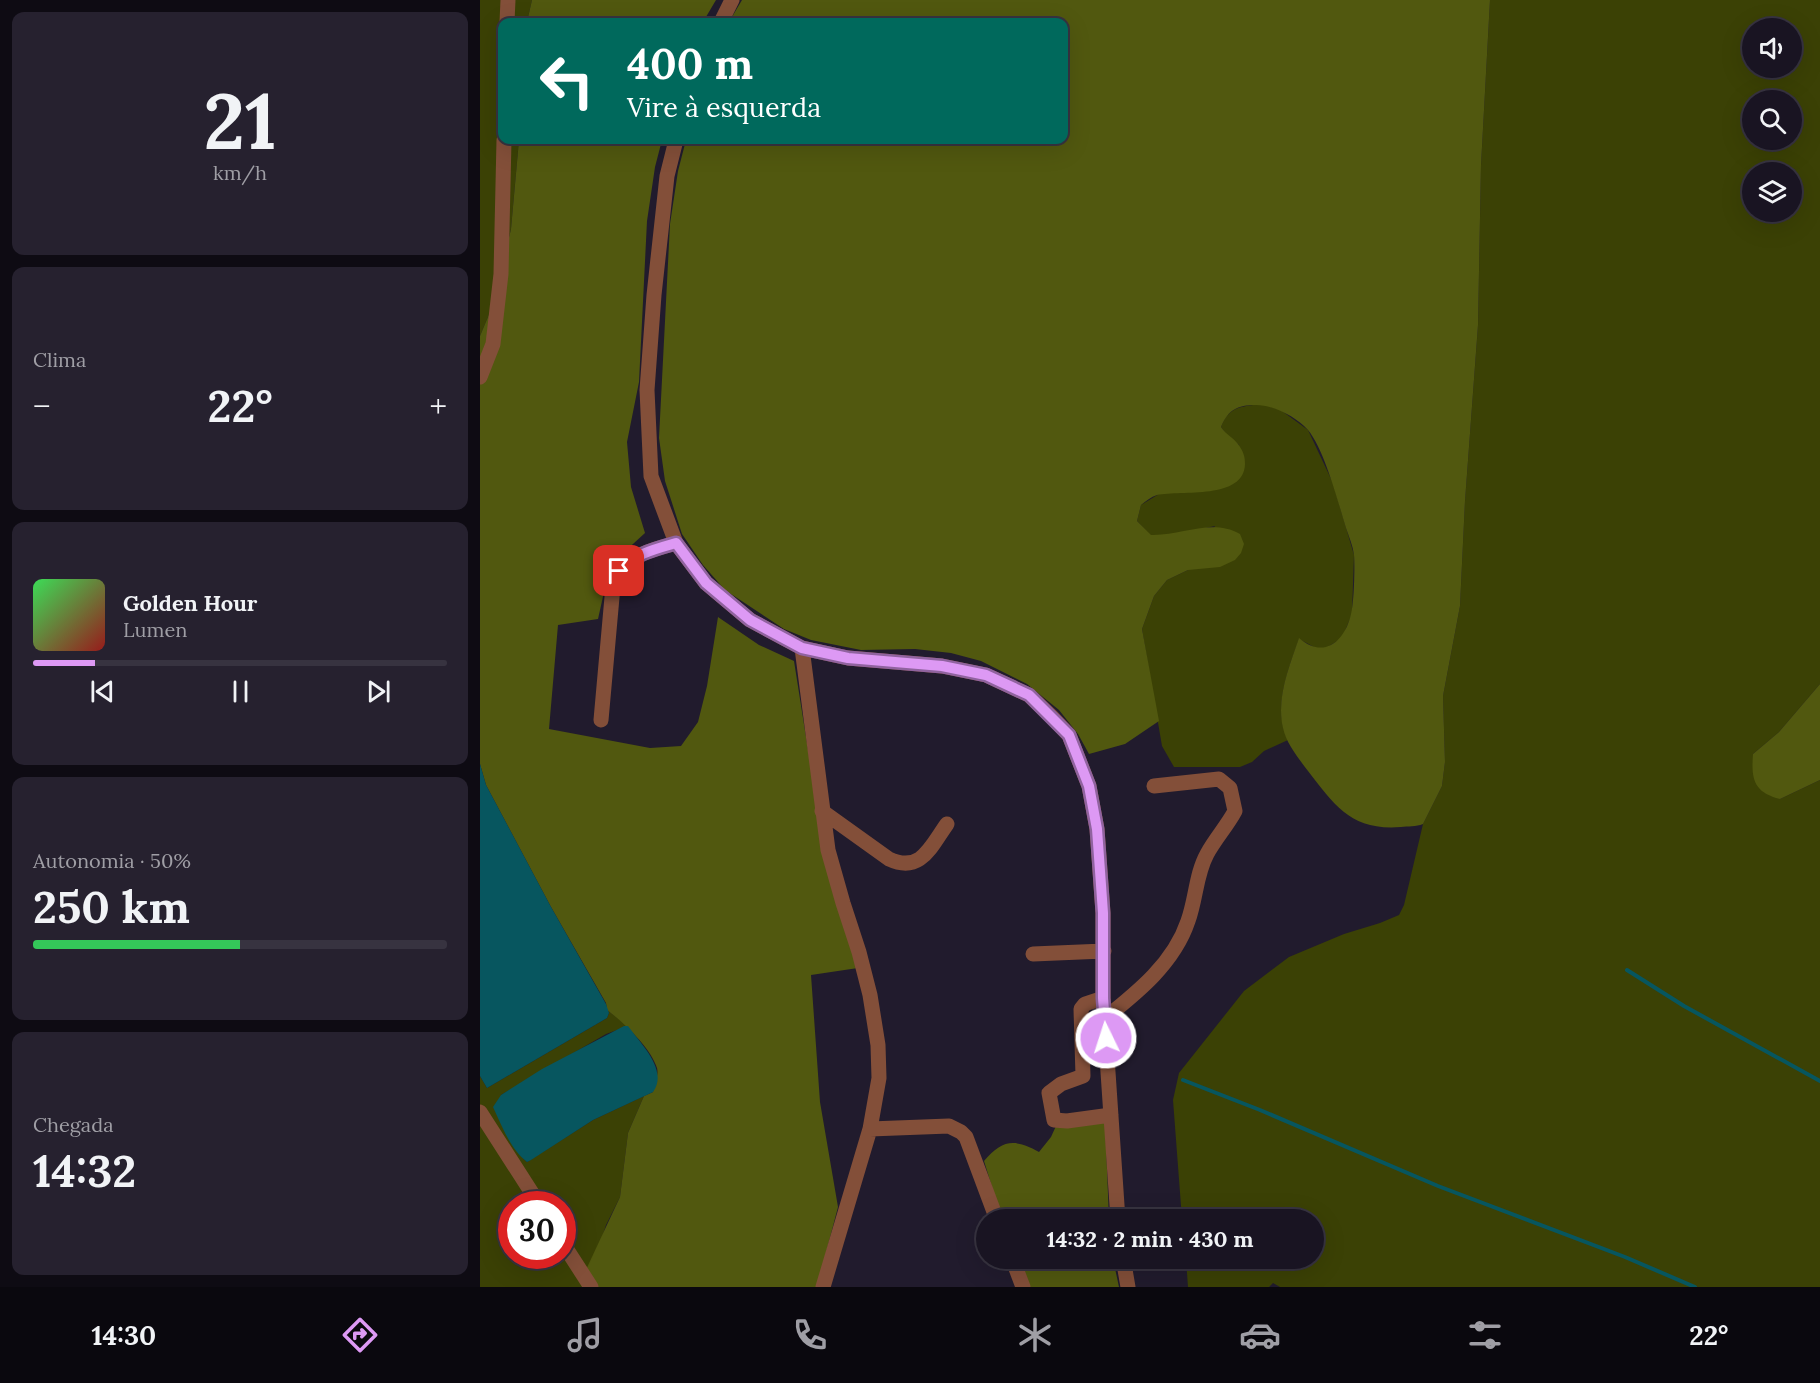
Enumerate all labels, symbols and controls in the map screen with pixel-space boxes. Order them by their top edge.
map controls [1742,18,1802,222]
button: sound [1742,18,1802,78]
text: 400 m [627,37,753,91]
icon: left [528,42,606,120]
text: 21 [203,71,277,170]
text: Vire à esquerda [627,90,821,124]
button: search [1742,90,1802,150]
text: km/h [213,160,267,185]
button: layers [1742,162,1802,222]
text: Clima [33,347,86,372]
text: 22° [207,377,273,434]
text: − [33,385,51,427]
text: + [429,385,447,427]
pin [593,545,644,596]
icon: arrive [602,554,635,587]
text: Golden Hour [123,589,257,617]
text: Lumen [123,617,187,642]
icon: previous [86,675,119,708]
icon: pause [224,675,257,708]
icon: next [362,675,395,708]
text: Autonomia · 50% [33,848,191,873]
text: 250 km [33,878,190,935]
position arrow [1074,1006,1138,1070]
text: Chegada [33,1112,113,1137]
text: 14:32 [33,1142,136,1199]
speed limit sign: 30 [498,1191,576,1269]
text: 14:32 · 2 min · 430 m [1047,1225,1253,1253]
icon: directions [339,1314,381,1356]
icon: music [564,1314,606,1356]
icon: phone [789,1314,831,1356]
icon: climate [1014,1314,1056,1356]
icon: car [1239,1314,1281,1356]
icon: filters [1464,1314,1506,1356]
text: 14:30 [92,1318,156,1352]
text: 22° [1689,1318,1728,1352]

